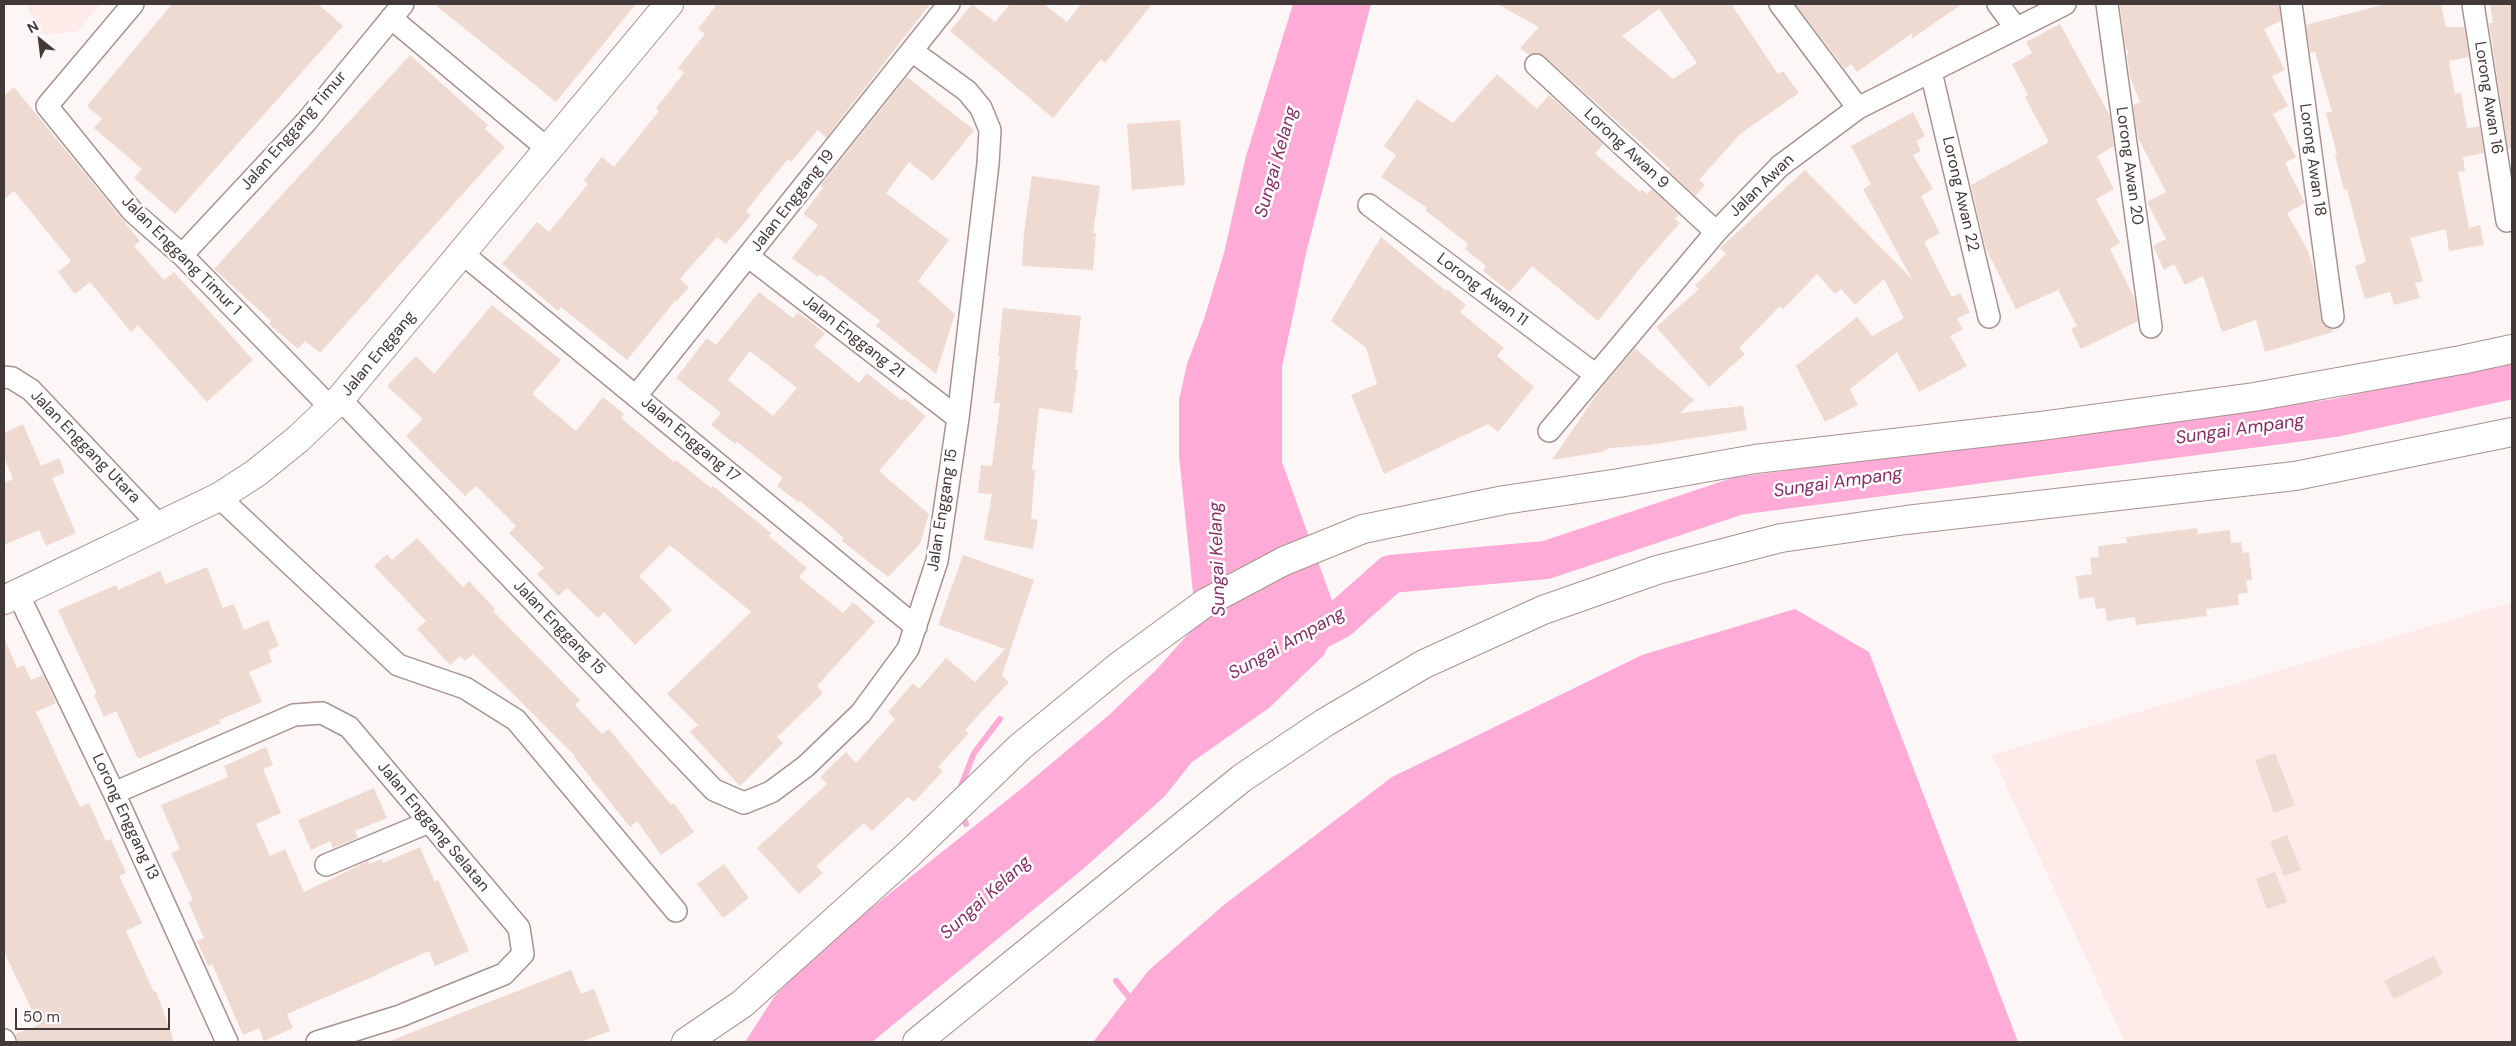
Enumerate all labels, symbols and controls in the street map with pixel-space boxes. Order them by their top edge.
north arrow [15,15,65,65]
text: N [24,17,42,37]
street label: Lorong Awan 16 [2470,40,2506,156]
street label: Jalan Enggang Timur [237,67,351,195]
street label: Lorong Awan 18 [2295,102,2329,218]
water label: Sungai Kelang [1251,104,1303,220]
street label: Lorong Awan 9 [1580,105,1672,193]
street label: Lorong Awan 20 [2111,106,2147,226]
street label: Lorong Awan 22 [1937,135,1983,253]
street label: Jalan Enggang 19 [747,146,839,256]
street label: Jalan Awan [1726,151,1798,221]
street label: Jalan Enggang Timur 1 [117,192,245,320]
street label: Lorong Awan 11 [1433,250,1531,330]
street label: Jalan Enggang 21 [798,291,908,383]
street label: Jalan Enggang [338,307,420,401]
street label: Jalan Enggang Utara [26,387,144,507]
street label: Jalan Enggang 17 [637,393,743,487]
water label: Sungai Ampang [2174,410,2306,450]
street label: Jalan Enggang 15 [924,447,962,573]
water label: Sungai Ampang [1772,463,1904,503]
water label: Sungai Kelang [1205,501,1231,617]
street label: Jalan Enggang 15 [509,577,609,679]
water label: Sungai Ampang [1225,603,1349,685]
street label: Lorong Enggang 13 [87,751,163,883]
street label: Jalan Enggang Selatan [373,758,493,896]
water label: Sungai Kelang [936,852,1036,944]
scale bar [18,998,172,1030]
text: 50 m [23,1007,60,1027]

